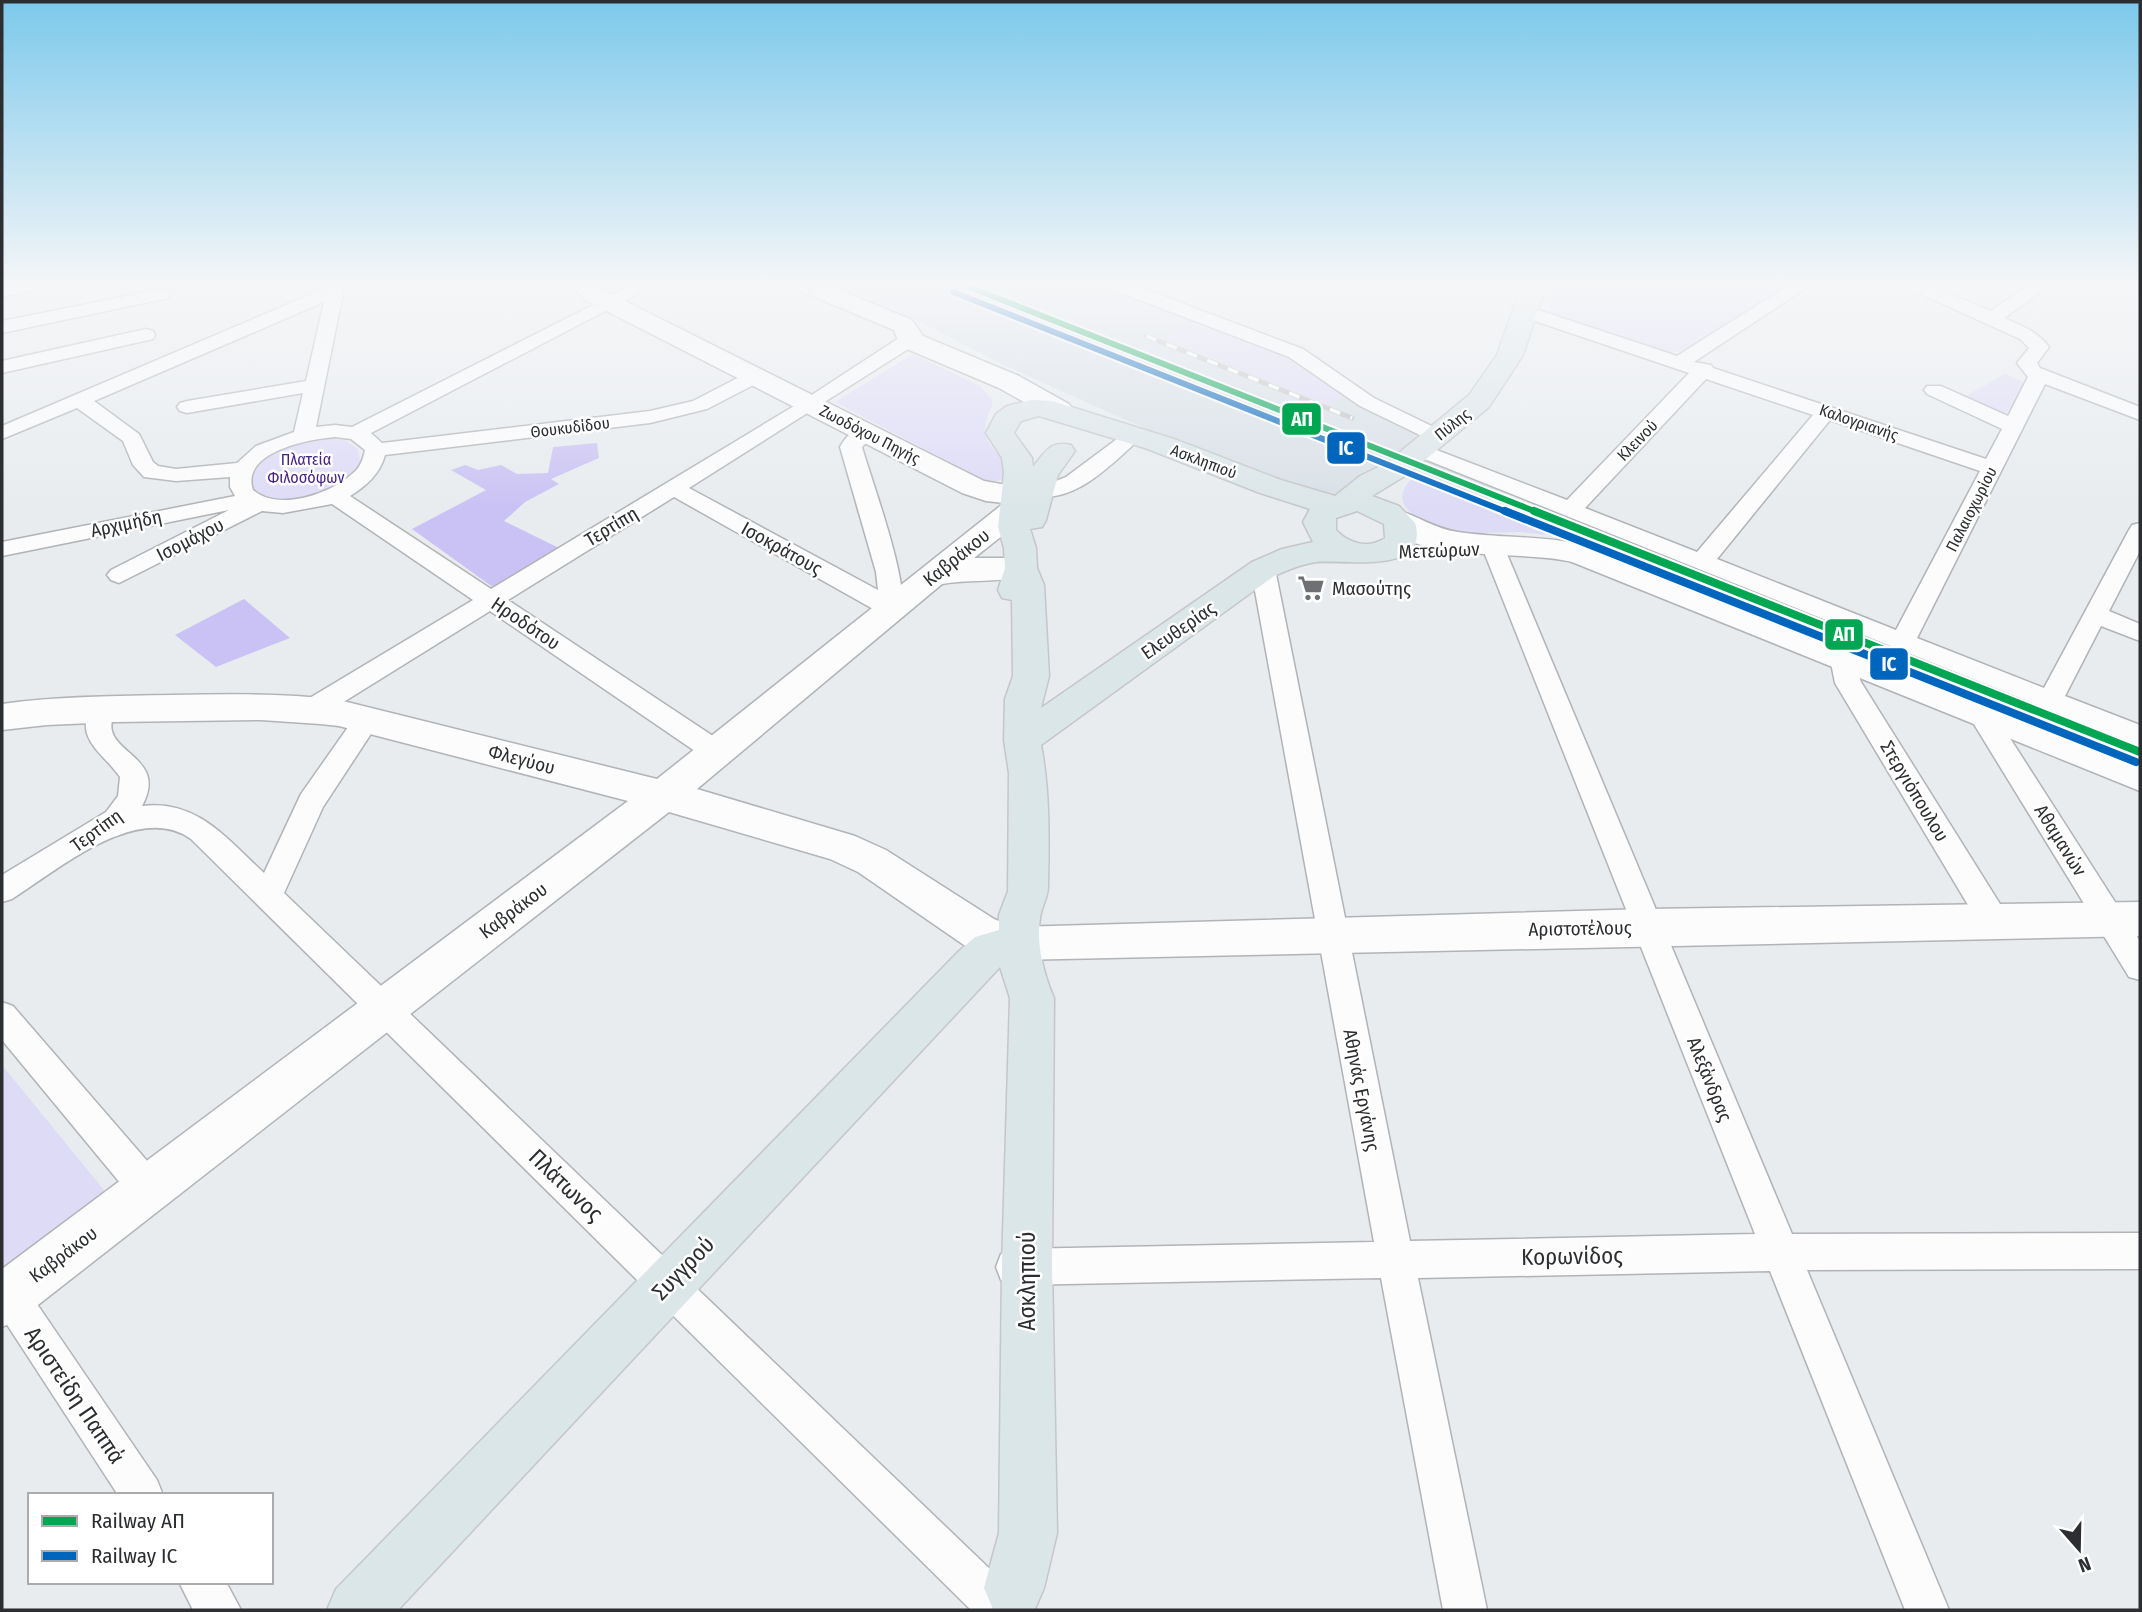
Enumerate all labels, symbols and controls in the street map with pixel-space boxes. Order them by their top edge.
street label: Καλογριανής [1817,400,1901,445]
street label: Ζωοδόχου Πηγής [816,401,923,468]
line badge: ΑΠ [1281,402,1322,436]
street label: Πύλης [1431,404,1474,444]
text: ΑΠ [1290,408,1313,431]
street label: Θουκυδίδου [529,413,611,442]
street label: Κλεινού [1613,416,1661,465]
line badge: IC [1326,431,1366,465]
text: IC [1338,437,1354,460]
street label: Ασκληπιού [1168,440,1239,483]
park label: Πλατεία Φιλοσόφων [268,450,344,487]
street label: Παλαιοχωρίου [1942,464,2001,555]
street label: Τερτίπη [580,502,642,551]
street label: Αρχιμήδη [88,505,164,542]
street label: Ισομάχου [153,513,228,566]
street label: Ισοκράτους [737,517,826,580]
street label: Καβράκου [918,524,994,591]
street label: Μετεώρων [1398,538,1481,563]
supermarket icon: Μασούτης [1296,573,1326,603]
place label: Μασούτης [1332,577,1411,600]
street label: Ηροδότου [487,592,564,655]
street label: Ελευθερίας [1137,597,1220,664]
line badge: ΑΠ [1824,618,1864,651]
text: ΑΠ [1832,623,1855,646]
line badge: IC [1869,647,1909,681]
text: IC [1881,653,1897,676]
street label: Στεργιόπουλου [1876,737,1954,846]
street label: Φλεγύου [486,740,558,779]
street label: Αθαμανών [2030,800,2092,881]
street label: Τερτίπη [66,804,127,857]
street label: Καβράκου [475,877,552,943]
street label: Αριστοτέλους [1528,916,1632,941]
street label: Αθηνάς Εργάνης [1338,1027,1385,1153]
street label: Αλεξάνδρας [1682,1033,1737,1125]
street label: Πλάτωνος [523,1143,609,1227]
street label: Καβράκου [25,1221,102,1287]
street label: Συγγρού [646,1230,720,1306]
street label: Ασκληπιού [1013,1231,1041,1331]
street label: Κορωνίδος [1521,1241,1623,1271]
street label: Αριστείδη Παππά [19,1321,131,1469]
legend [28,1493,273,1584]
text: Railway ΑΠ [91,1508,185,1534]
north arrow [2044,1514,2114,1584]
text: Railway IC [91,1543,178,1569]
text: N [2075,1552,2094,1577]

